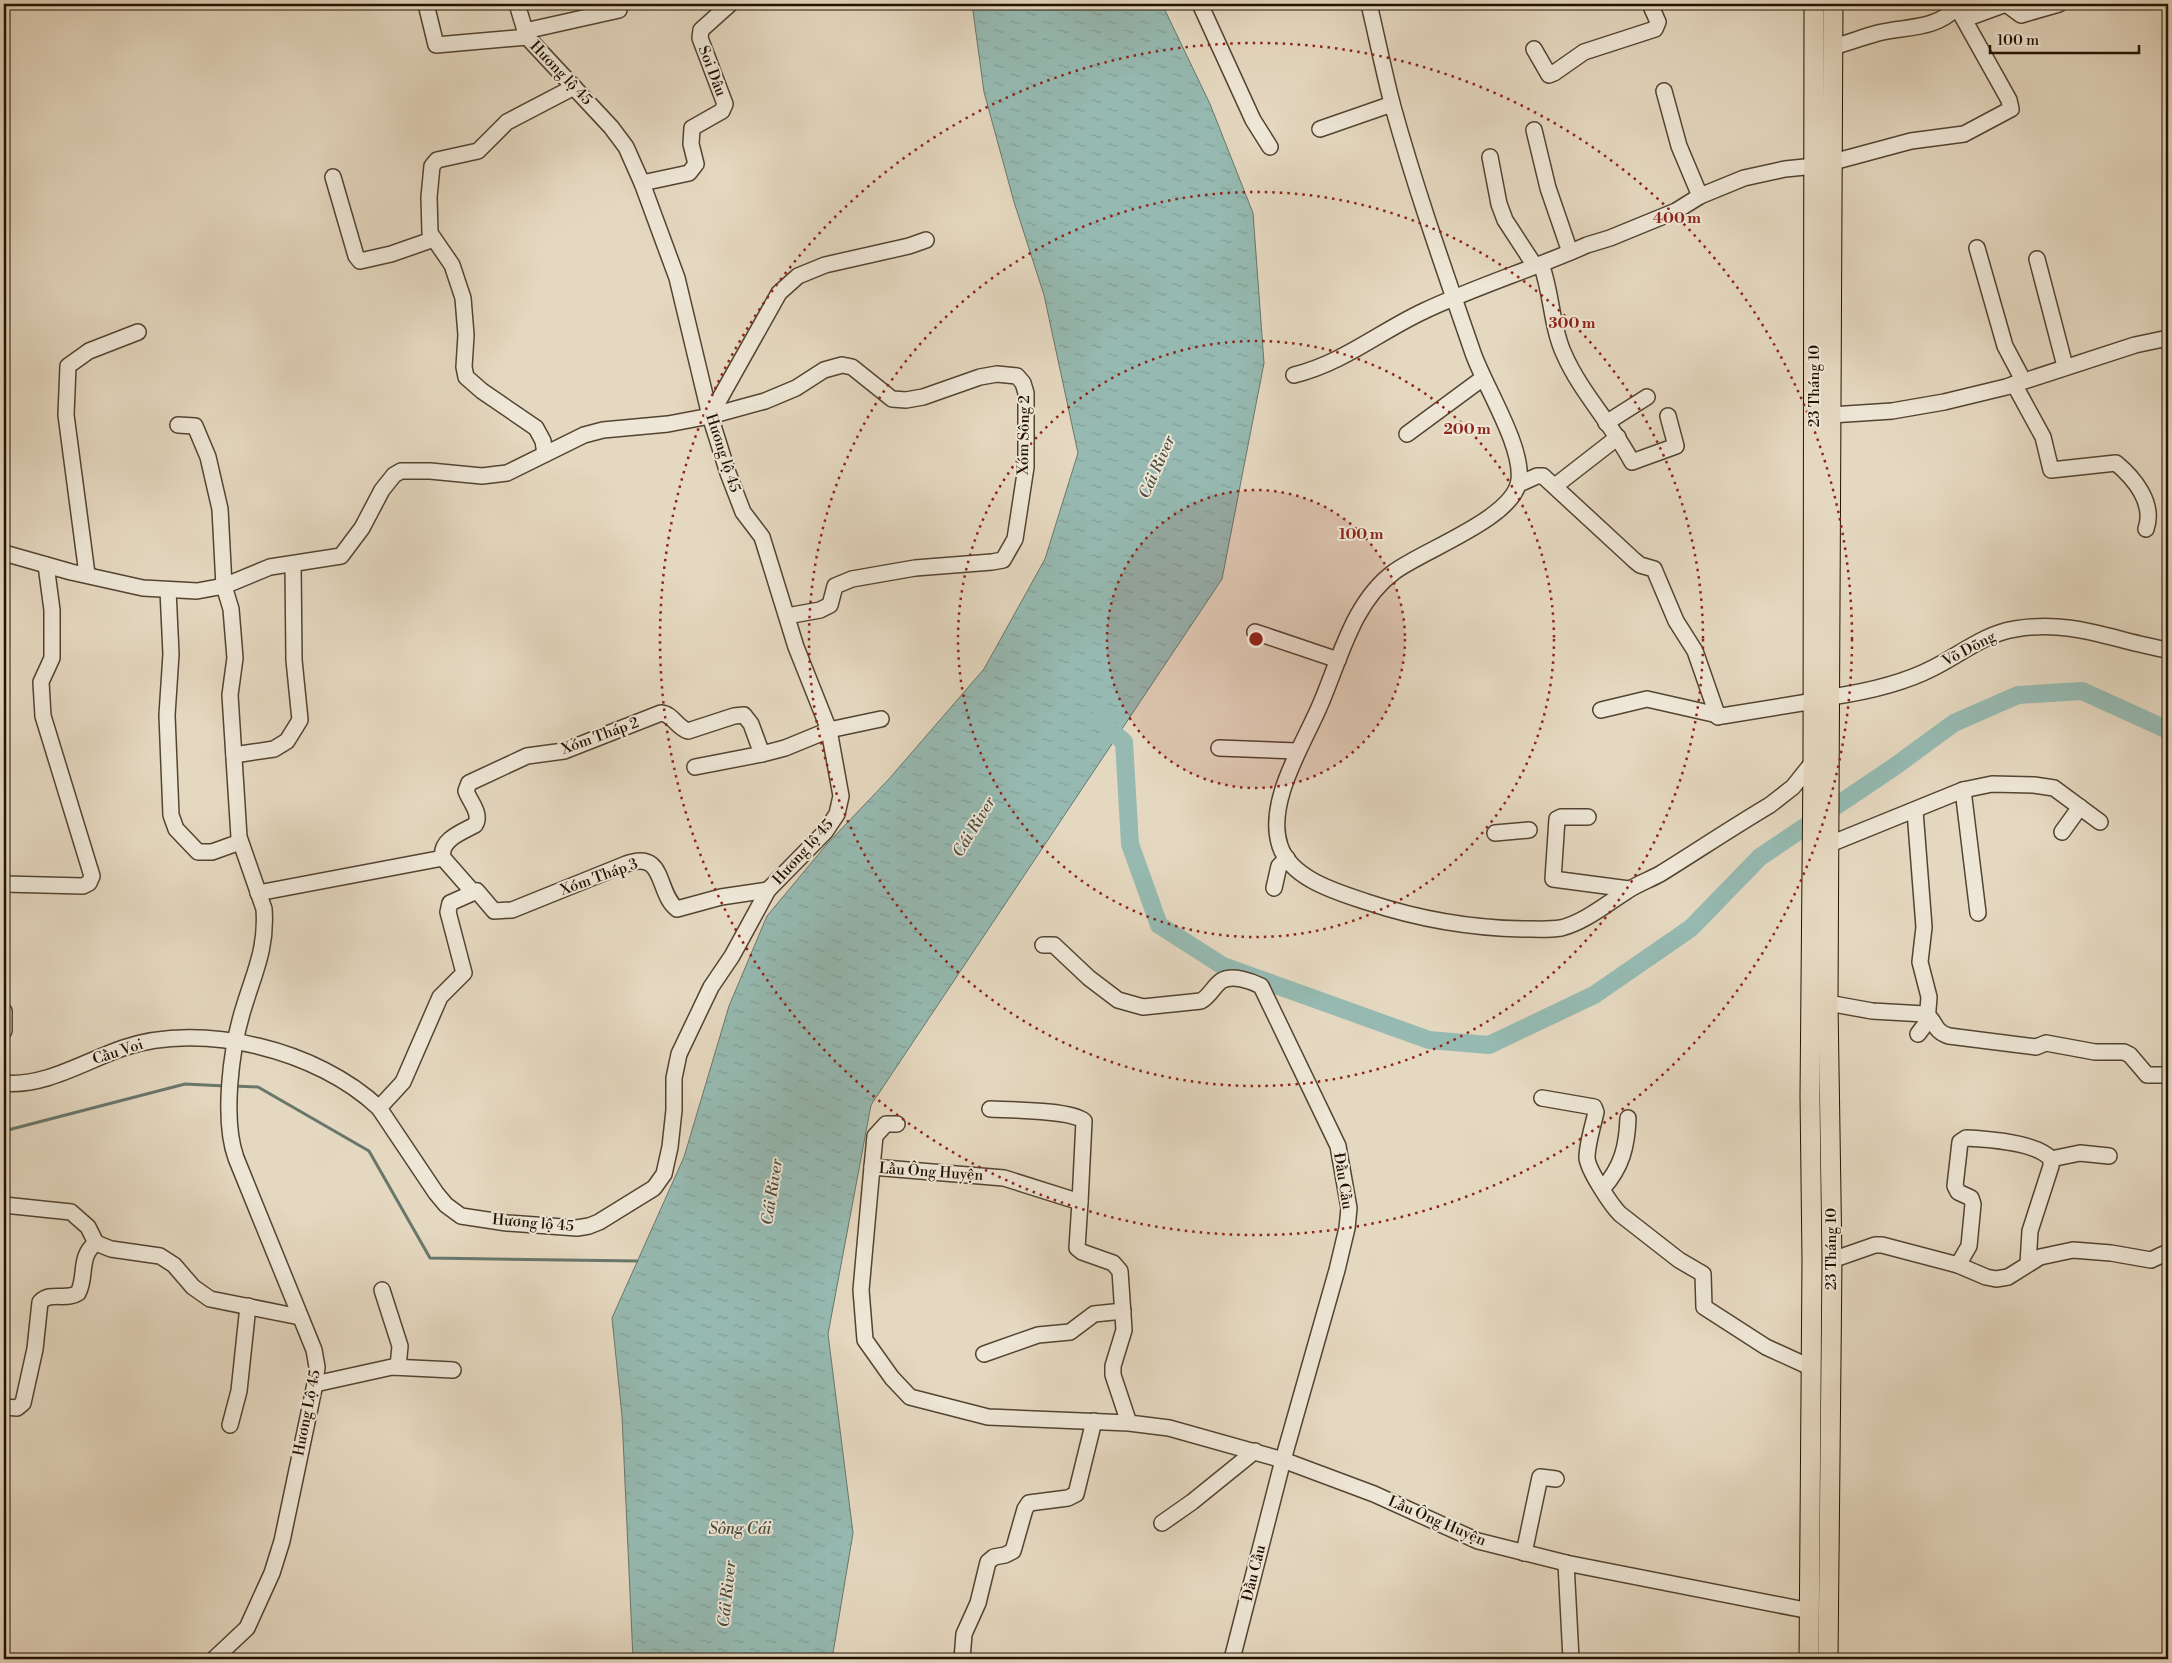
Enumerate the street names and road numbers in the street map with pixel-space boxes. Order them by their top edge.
street label: Hương lộ 45 [526,37,596,109]
street label: Soi Dâu [694,43,731,99]
street label: 23 Tháng 10 [1805,345,1824,427]
street label: Xóm Sông 2 [1014,395,1034,476]
street label: Hương lộ 45 [701,411,745,495]
street label: Võ Dõng [1938,627,1999,671]
street label: Xóm Tháp 2 [557,713,642,759]
street label: Hương lộ 45 [769,815,837,889]
street label: Xóm Tháp 3 [557,854,640,900]
street label: Cầu Voi [90,1035,146,1069]
street label: Đầu Cầu [1329,1151,1357,1211]
street label: Lầu Ông Huyện [878,1158,984,1185]
street label: 23 Tháng 10 [1822,1208,1841,1290]
street label: Hương lộ 45 [491,1210,575,1236]
street label: Hương Lộ 45 [289,1368,325,1458]
street label: Lầu Ông Huyện [1385,1491,1489,1550]
street label: Đầu Cầu [1238,1542,1270,1603]

